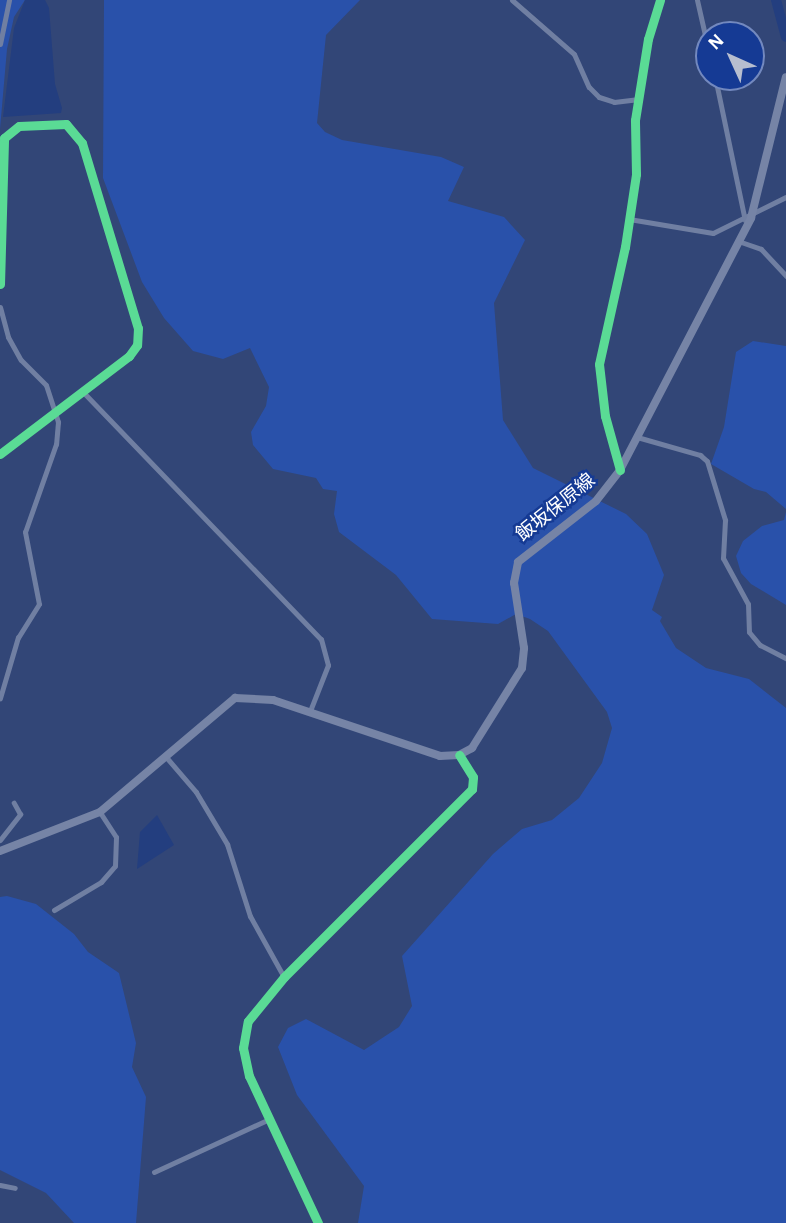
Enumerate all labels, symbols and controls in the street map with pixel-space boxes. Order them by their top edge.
north arrow [695,21,765,91]
text: N [705,31,728,54]
street label: 飯坂保原線 [512,469,600,547]

